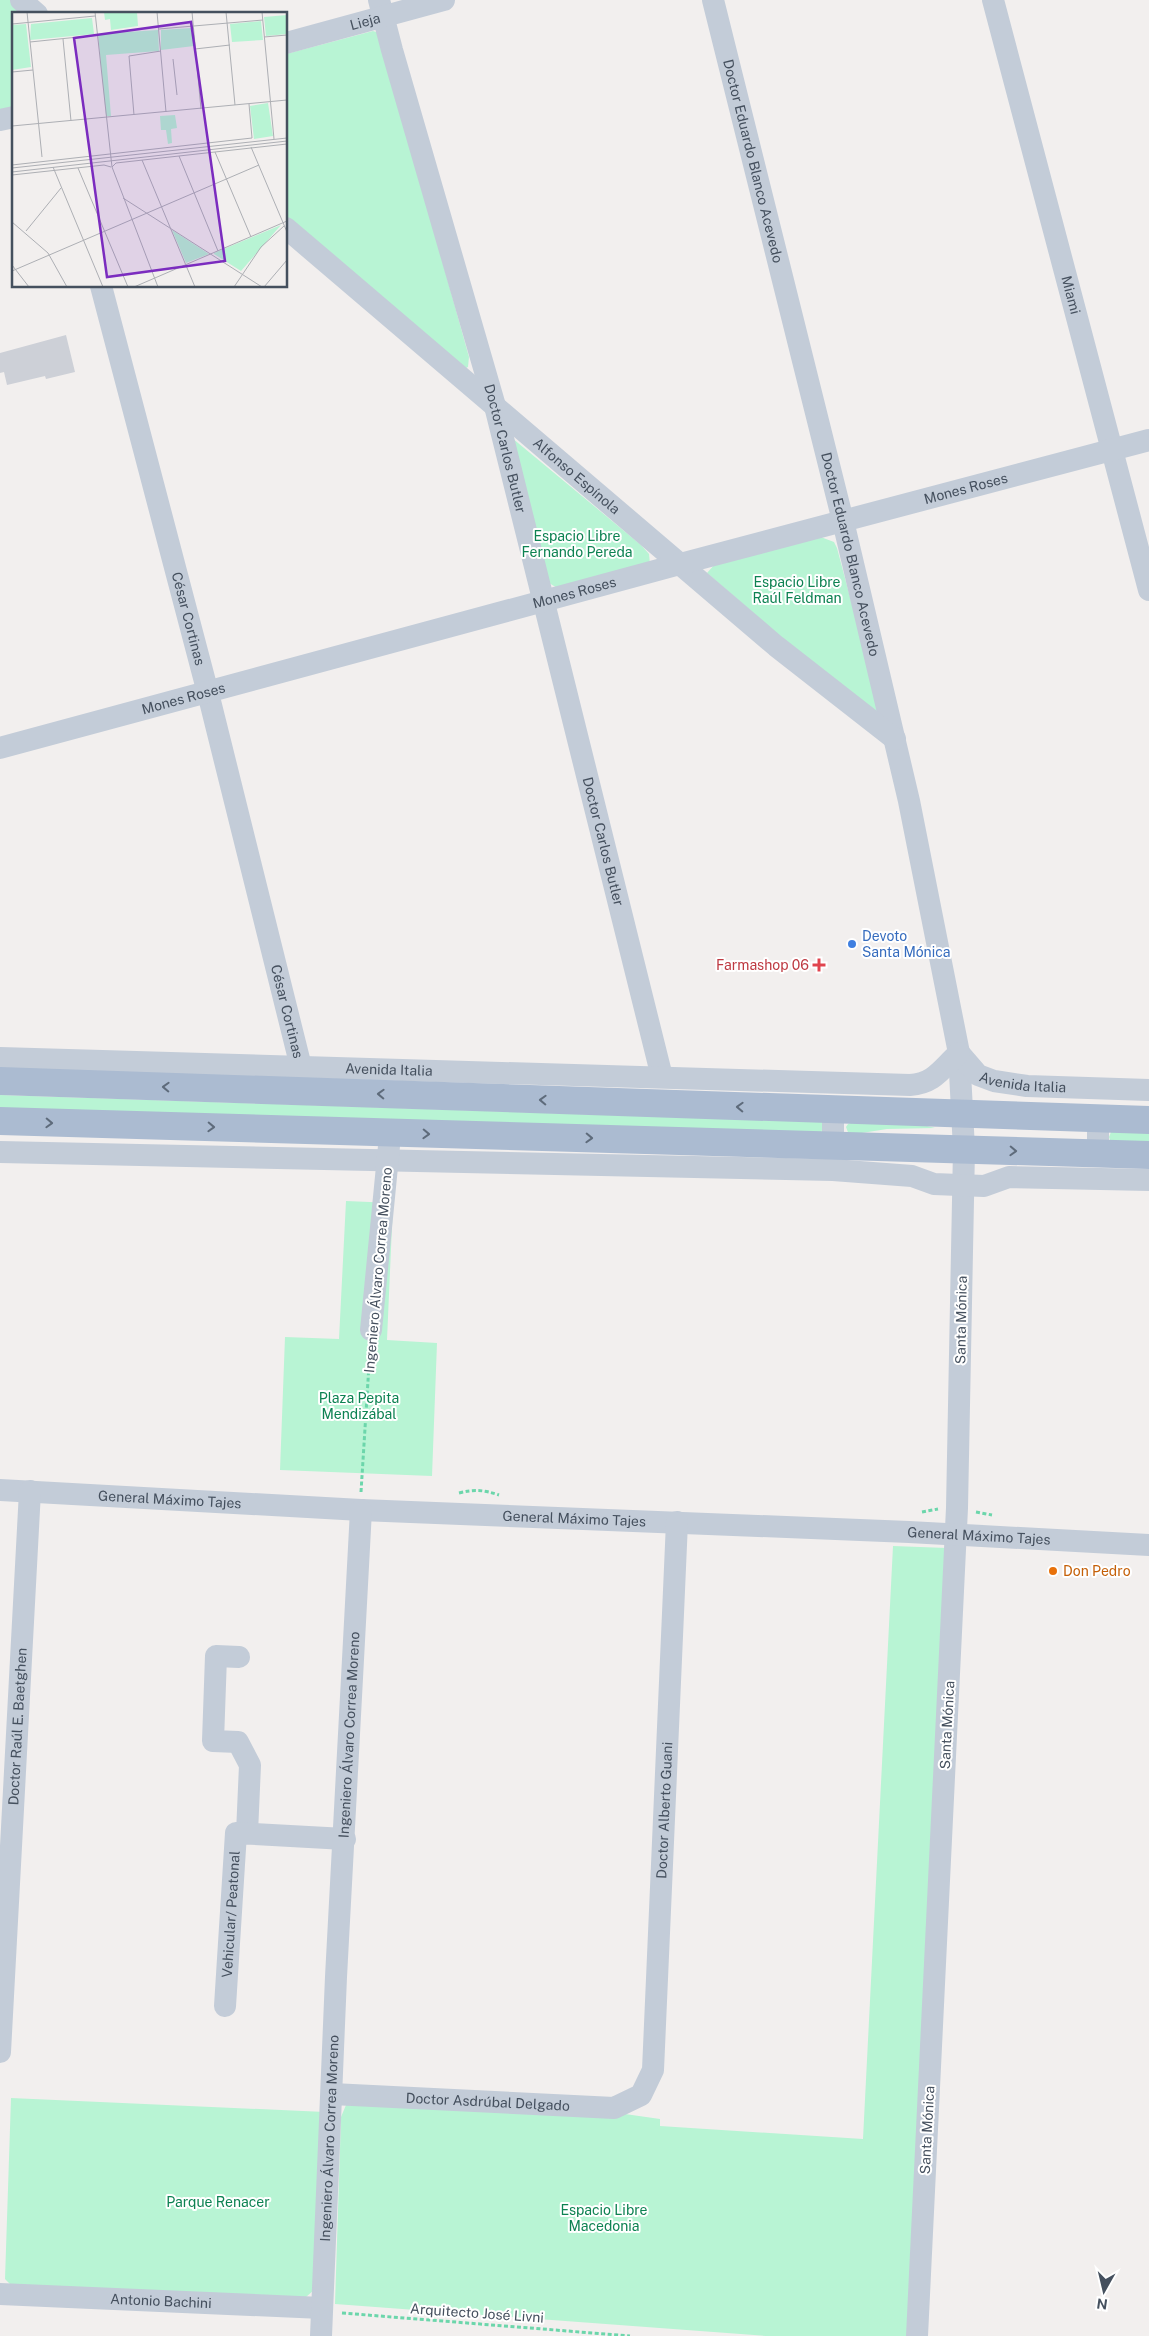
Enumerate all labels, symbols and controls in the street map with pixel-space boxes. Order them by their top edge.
street label: Lieja [348,10,382,33]
inset map [12,12,288,288]
street label: Doctor Eduardo Blanco Acevedo [720,58,786,265]
street label: Miami [1058,274,1084,316]
street label: Doctor Carlos Butler [481,382,529,515]
street label: Alfonso Espínola [530,434,623,517]
street label: Doctor Eduardo Blanco Acevedo [818,451,883,658]
street label: Mones Roses [922,470,1009,507]
park label: Espacio Libre Fernando Pereda [521,528,633,560]
street label: César Cortinas [169,570,208,667]
street label: Mones Roses [531,574,618,612]
park label: Espacio Libre Raúl Feldman [752,574,842,606]
street label: Mones Roses [140,679,227,717]
street label: Doctor Carlos Butler [580,775,627,908]
place label: Devoto Santa Mónica [862,928,950,960]
marker: Devoto Santa Mónica [846,938,858,950]
place label: Farmashop 06 [716,957,809,973]
marker: Farmashop 06 [813,959,825,971]
street label: César Cortinas [268,963,307,1060]
street label: Avenida Italia [345,1060,433,1079]
street label: Avenida Italia [977,1068,1066,1095]
one-way arrow [162,1082,170,1092]
one-way arrow [376,1089,384,1100]
one-way arrow [539,1095,546,1105]
one-way arrow [736,1101,744,1112]
one-way arrow [45,1117,53,1128]
one-way arrow [207,1122,215,1133]
one-way arrow [422,1128,430,1139]
one-way arrow [585,1133,593,1144]
one-way arrow [1009,1145,1017,1156]
street label: Ingeniero Álvaro Correa Moreno [360,1166,395,1374]
street label: Santa Mónica [952,1276,970,1364]
park label: Plaza Pepita Mendizábal [319,1390,399,1422]
street label: General Máximo Tajes [98,1487,242,1511]
street label: General Máximo Tajes [502,1508,646,1529]
street label: General Máximo Tajes [907,1524,1051,1548]
place label: Don Pedro [1063,1563,1131,1579]
marker: Don Pedro [1047,1565,1059,1577]
street label: Ingeniero Álvaro Correa Moreno [335,1631,362,1838]
street label: Doctor Raúl E. Baetghen [5,1647,30,1806]
street label: Santa Mónica [937,1680,957,1770]
street label: Doctor Alberto Guani [653,1742,675,1879]
street label: Vehicular/ Peatonal [219,1850,243,1978]
street label: Ingeniero Álvaro Correa Moreno [317,2034,342,2242]
street label: Santa Mónica [917,2085,937,2175]
street label: Doctor Asdrúbal Delgado [405,2090,570,2114]
park label: Parque Renacer [166,2194,270,2210]
park label: Espacio Libre Macedonia [560,2202,648,2234]
north arrow [1079,2266,1129,2316]
street label: Antonio Bachini [110,2291,212,2311]
text: N [1096,2295,1109,2313]
street label: Arquitecto José Livni [410,2300,544,2326]

